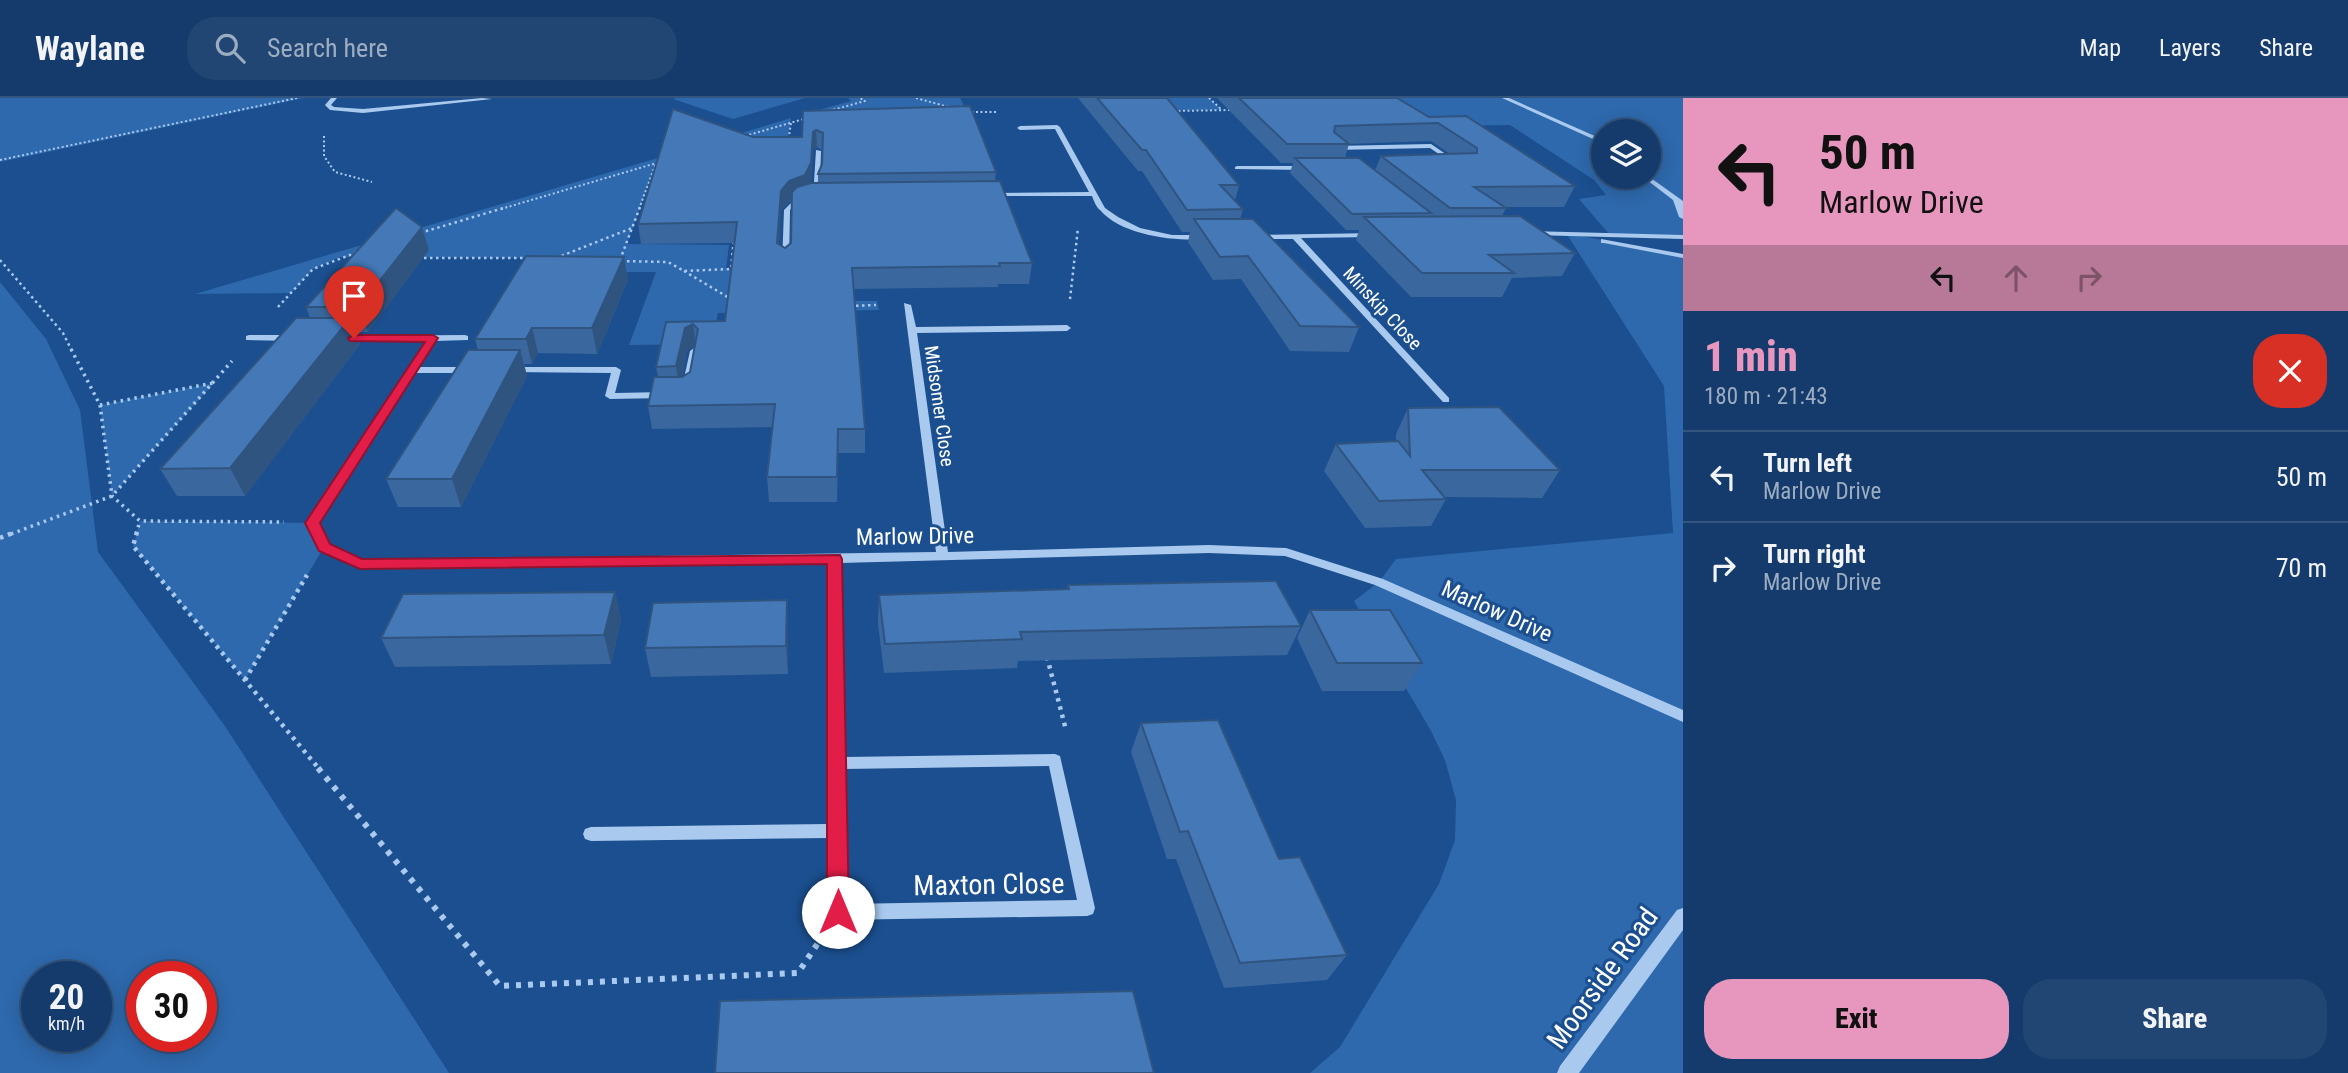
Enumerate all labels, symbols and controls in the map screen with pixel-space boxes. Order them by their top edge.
search box [187,17,677,80]
text: Waylane [35,29,145,68]
icon: search [211,29,249,67]
text: Search here [267,33,388,63]
text: Map [2080,34,2121,62]
text: Layers [2159,34,2221,62]
text: Share [2259,34,2313,62]
map controls [1591,119,1661,189]
button: layers [1591,119,1661,189]
text: 50 m [1819,124,1916,181]
icon: left [1704,126,1795,217]
text: Marlow Drive [1819,183,1984,221]
icon: left [1924,259,1962,297]
icon: ahead [1997,259,2035,297]
icon: right [2070,259,2108,297]
street label: Minskip Close [1338,262,1427,355]
pin [324,266,384,338]
icon: arrive [335,277,373,315]
text: 1 min [1704,332,1798,381]
button: close [2253,334,2327,408]
street label: Midsomer Close [920,344,959,468]
text: 180 m · 21:43 [1704,383,1828,410]
text: Turn left [1763,448,1852,478]
icon: left [1704,458,1742,496]
text: 50 m [2276,462,2327,492]
text: Marlow Drive [1763,478,1881,505]
street label: Marlow Drive [856,522,974,551]
text: Turn right [1763,539,1865,569]
icon: right [1704,549,1742,587]
text: 70 m [2276,553,2327,583]
text: Marlow Drive [1763,569,1881,596]
street label: Marlow Drive [1437,575,1556,648]
street label: Maxton Close [913,867,1065,902]
position arrow [801,875,875,949]
street label: Moorside Road [1540,901,1665,1055]
speed limit sign: 30 [126,961,217,1052]
text: 20 [49,977,84,1018]
button: Exit [1704,979,2009,1059]
button: Share [2023,979,2327,1059]
text: km/h [48,1013,85,1034]

